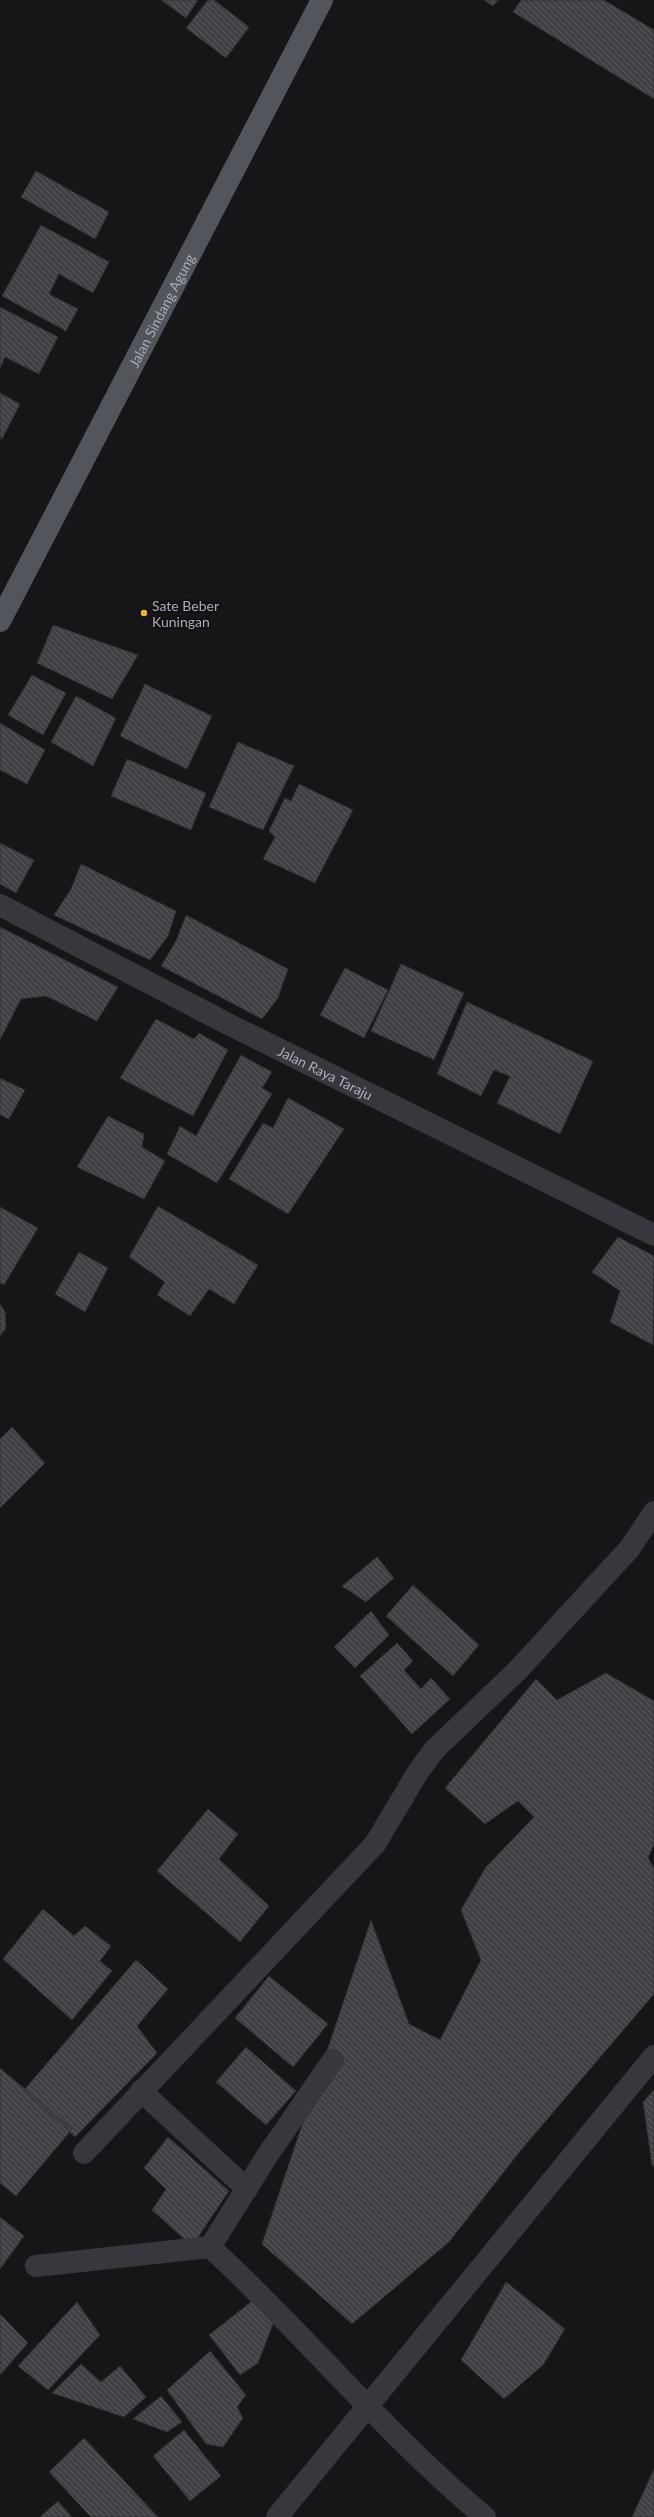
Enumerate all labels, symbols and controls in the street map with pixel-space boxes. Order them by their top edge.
street label: Jalan Sindang Agung [125,251,198,370]
place label: Sate Beber Kuningan [152,597,219,630]
marker: Sate Beber Kuningan [139,608,149,618]
street label: Jalan Raya Taraju [275,1042,376,1103]

